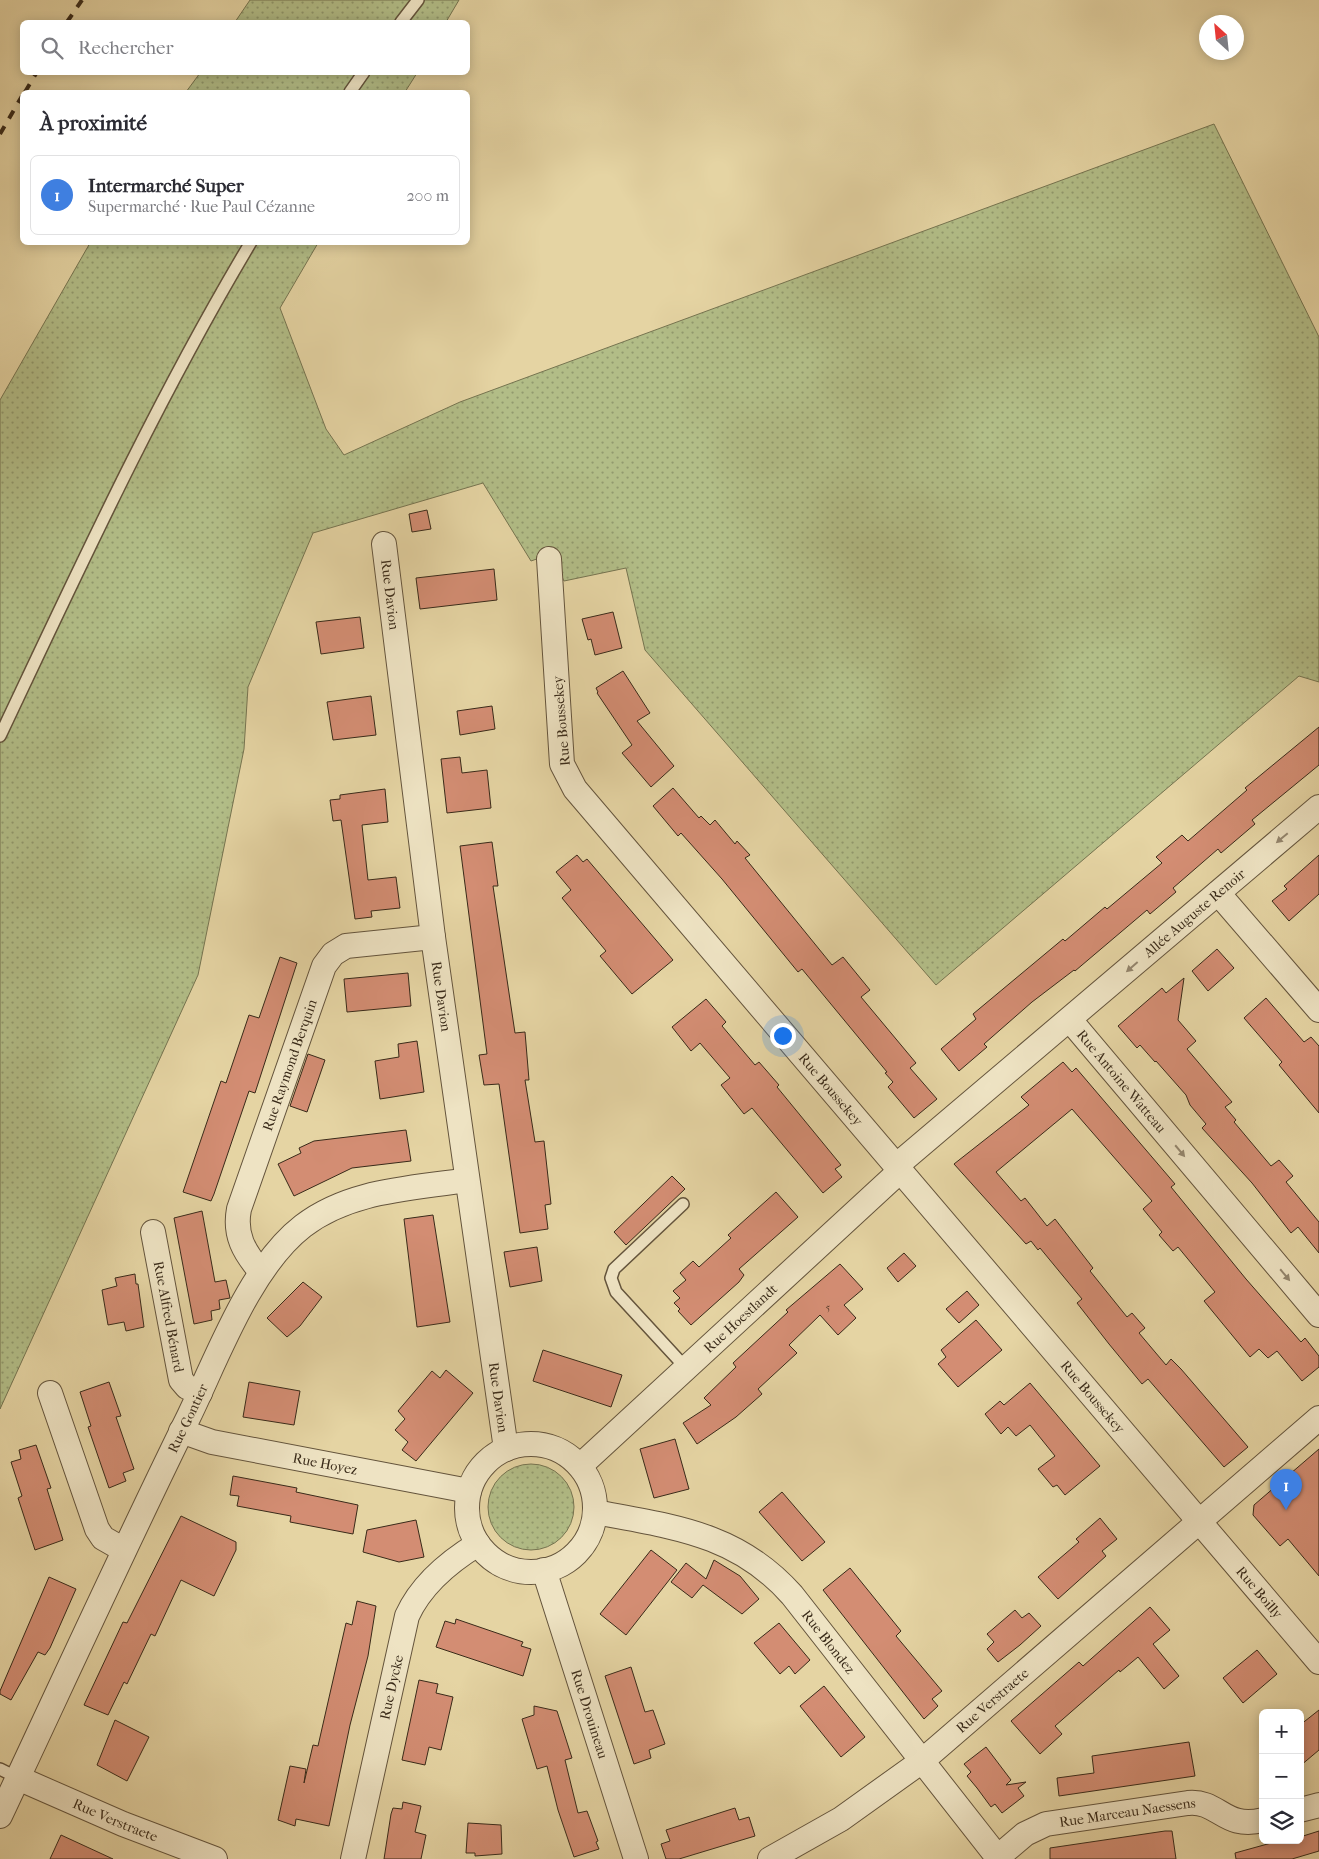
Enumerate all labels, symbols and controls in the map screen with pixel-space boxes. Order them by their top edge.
north arrow [1199,15,1244,60]
search box [20,20,470,75]
icon: search [38,34,66,62]
text: Rechercher [78,37,174,59]
text: À proximité [40,111,147,135]
text: Intermarché Super [88,175,244,197]
text: 1 [54,186,60,205]
text: 200 m [406,186,449,205]
text: Supermarché · Rue Paul Cézanne [88,197,315,216]
street label: Rue Davion [377,558,403,631]
street label: Rue Boussekey [549,675,574,767]
one-way arrow [1276,833,1289,844]
street label: Allée Auguste Renoir [1139,865,1249,962]
street label: Rue Davion [428,960,454,1033]
one-way arrow [1126,961,1138,972]
street label: Rue Raymond Berquin [259,997,321,1133]
your location [770,1023,796,1049]
street label: Rue Antoine Watteau [1073,1026,1170,1137]
street label: Rue Boussekey [795,1050,867,1130]
one-way arrow [1175,1144,1186,1157]
street label: Rue Alfred Bénard [150,1260,187,1374]
one-way arrow [1280,1268,1291,1281]
street label: Rue Hoestlandt [700,1281,781,1357]
house number: 5 [826,1301,831,1314]
street label: Rue Boussekey [1057,1357,1129,1437]
street label: Rue Davion [485,1361,512,1434]
street label: Rue Gontier [164,1381,212,1456]
street label: Rue Hoyez [291,1450,359,1479]
pin: 1 [1270,1469,1302,1510]
street label: Rue Boilly [1232,1563,1286,1622]
street label: Rue Blondez [798,1607,858,1677]
street label: Rue Dycke [376,1653,407,1721]
street label: Rue Verstraete [953,1665,1032,1737]
street label: Rue Drouineau [567,1667,612,1761]
map controls [1259,1709,1304,1844]
button: + [1259,1709,1304,1754]
button: − [1259,1754,1304,1799]
street label: Rue Verstraete [70,1795,160,1845]
street label: Rue Marceau Naessens [1058,1795,1196,1831]
button: layers [1259,1799,1304,1844]

